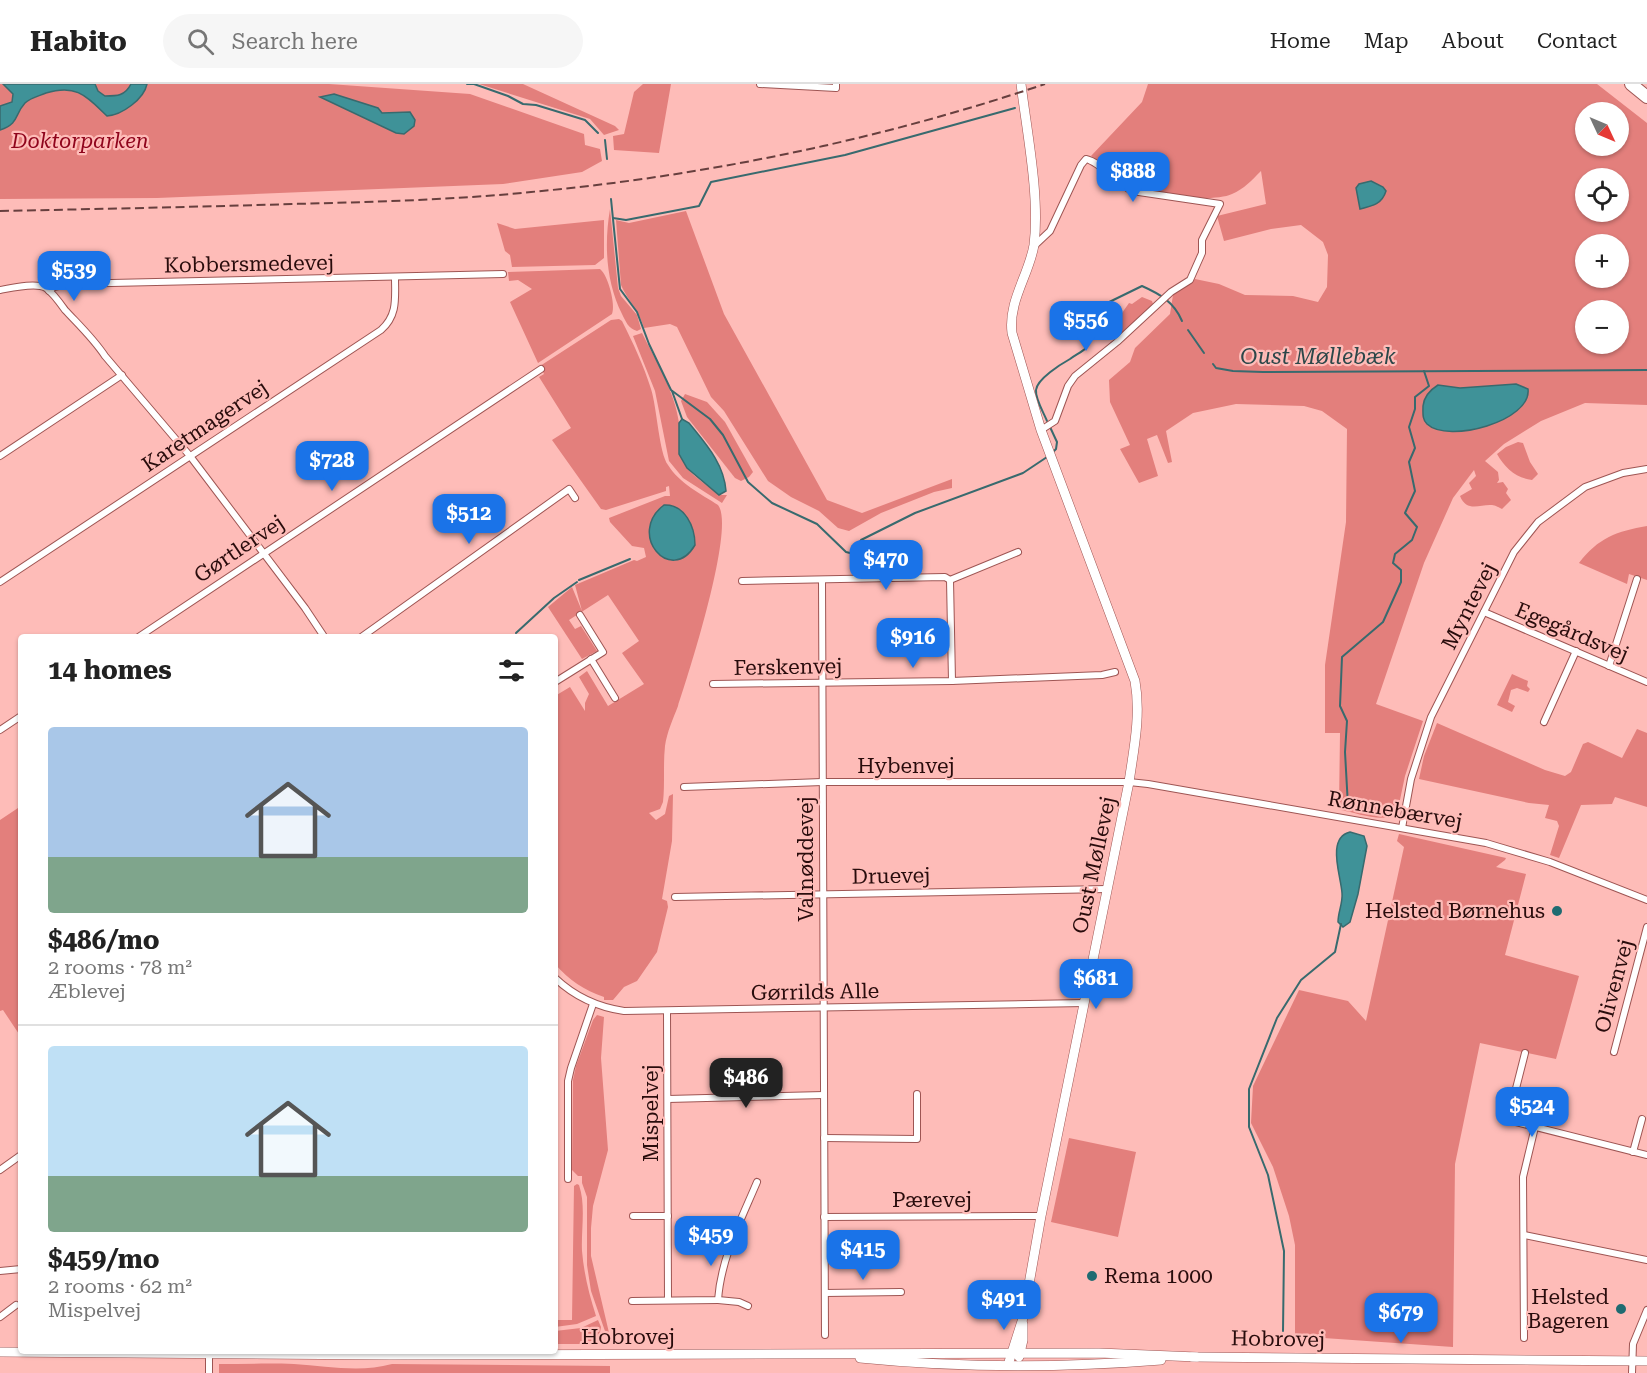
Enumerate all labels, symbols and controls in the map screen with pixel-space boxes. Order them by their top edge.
search box [163,14,583,68]
text: Habito [30,25,127,58]
icon: search [184,25,217,58]
text: Search here [232,29,358,54]
text: Home [1270,29,1331,53]
text: Map [1364,29,1409,53]
text: About [1442,29,1504,53]
text: Contact [1537,29,1617,53]
north arrow [1575,102,1629,156]
map controls [1575,102,1629,354]
park label: Doktorparken [10,129,149,153]
pin: $888 [1097,152,1169,203]
text: $888 [1111,159,1155,183]
button: locate [1575,168,1629,222]
button: + [1575,234,1629,288]
pin: $539 [38,251,110,302]
street label: Kobbersmedevej [164,251,334,277]
text: $539 [52,258,96,282]
button: − [1575,300,1629,354]
pin: $556 [1050,301,1122,352]
text: $556 [1064,308,1108,332]
water label: Oust Møllebæk [1240,344,1396,369]
street label: Karetmagervej [138,375,272,477]
pin: $728 [296,441,368,492]
text: $728 [310,448,354,472]
pin: $512 [433,494,505,545]
text: $512 [447,501,491,525]
street label: Gørtlervej [190,510,288,588]
pin: $470 [850,540,922,591]
text: $470 [864,547,908,571]
street label: Myntevej [1437,559,1501,653]
street label: Egegårdsvej [1512,597,1632,667]
pin: $916 [877,618,949,669]
text: $916 [891,625,935,649]
icon: filters [495,654,528,687]
street label: Ferskenvej [733,654,843,680]
text: 14 homes [48,655,172,685]
street label: Hybenvej [857,754,955,778]
icon: home [234,766,342,874]
street label: Rønnebærvej [1326,786,1464,834]
street label: Oust Møllevej [1068,794,1120,936]
street label: Valnøddevej [794,796,818,922]
street label: Druevej [851,863,931,889]
place label: Helsted Børnehus [1365,899,1545,923]
marker: Helsted Børnehus [1550,904,1564,918]
text: $486/mo [48,925,160,955]
street label: Olivenvej [1590,937,1638,1035]
text: 2 rooms · 78 m² [48,955,192,979]
pin: $681 [1060,959,1132,1010]
text: $681 [1074,966,1118,990]
text: Æblevej [48,979,126,1003]
street label: Gørrilds Alle [751,979,879,1005]
pin: $486 [710,1058,782,1109]
street label: Mispelvej [639,1064,663,1162]
text: $486 [724,1065,768,1089]
icon: home [234,1085,342,1193]
pin: $524 [1496,1087,1568,1138]
text: $524 [1510,1094,1554,1118]
street label: Pærevej [892,1188,972,1212]
pin: $459 [675,1216,747,1267]
text: $459 [689,1223,733,1247]
pin: $415 [827,1230,899,1281]
text: $415 [841,1237,885,1261]
text: $459/mo [48,1244,160,1274]
place label: Rema 1000 [1104,1264,1213,1288]
marker: Rema 1000 [1085,1269,1099,1283]
text: 2 rooms · 62 m² [48,1274,192,1298]
pin: $491 [968,1280,1040,1331]
place label: Helsted Bageren [1527,1285,1610,1333]
text: $491 [982,1287,1026,1311]
pin: $679 [1365,1293,1437,1344]
text: Mispelvej [48,1298,141,1322]
text: $679 [1379,1300,1423,1324]
marker: Helsted Bageren [1614,1302,1628,1316]
street label: Hobrovej [581,1325,675,1349]
street label: Hobrovej [1231,1326,1325,1352]

